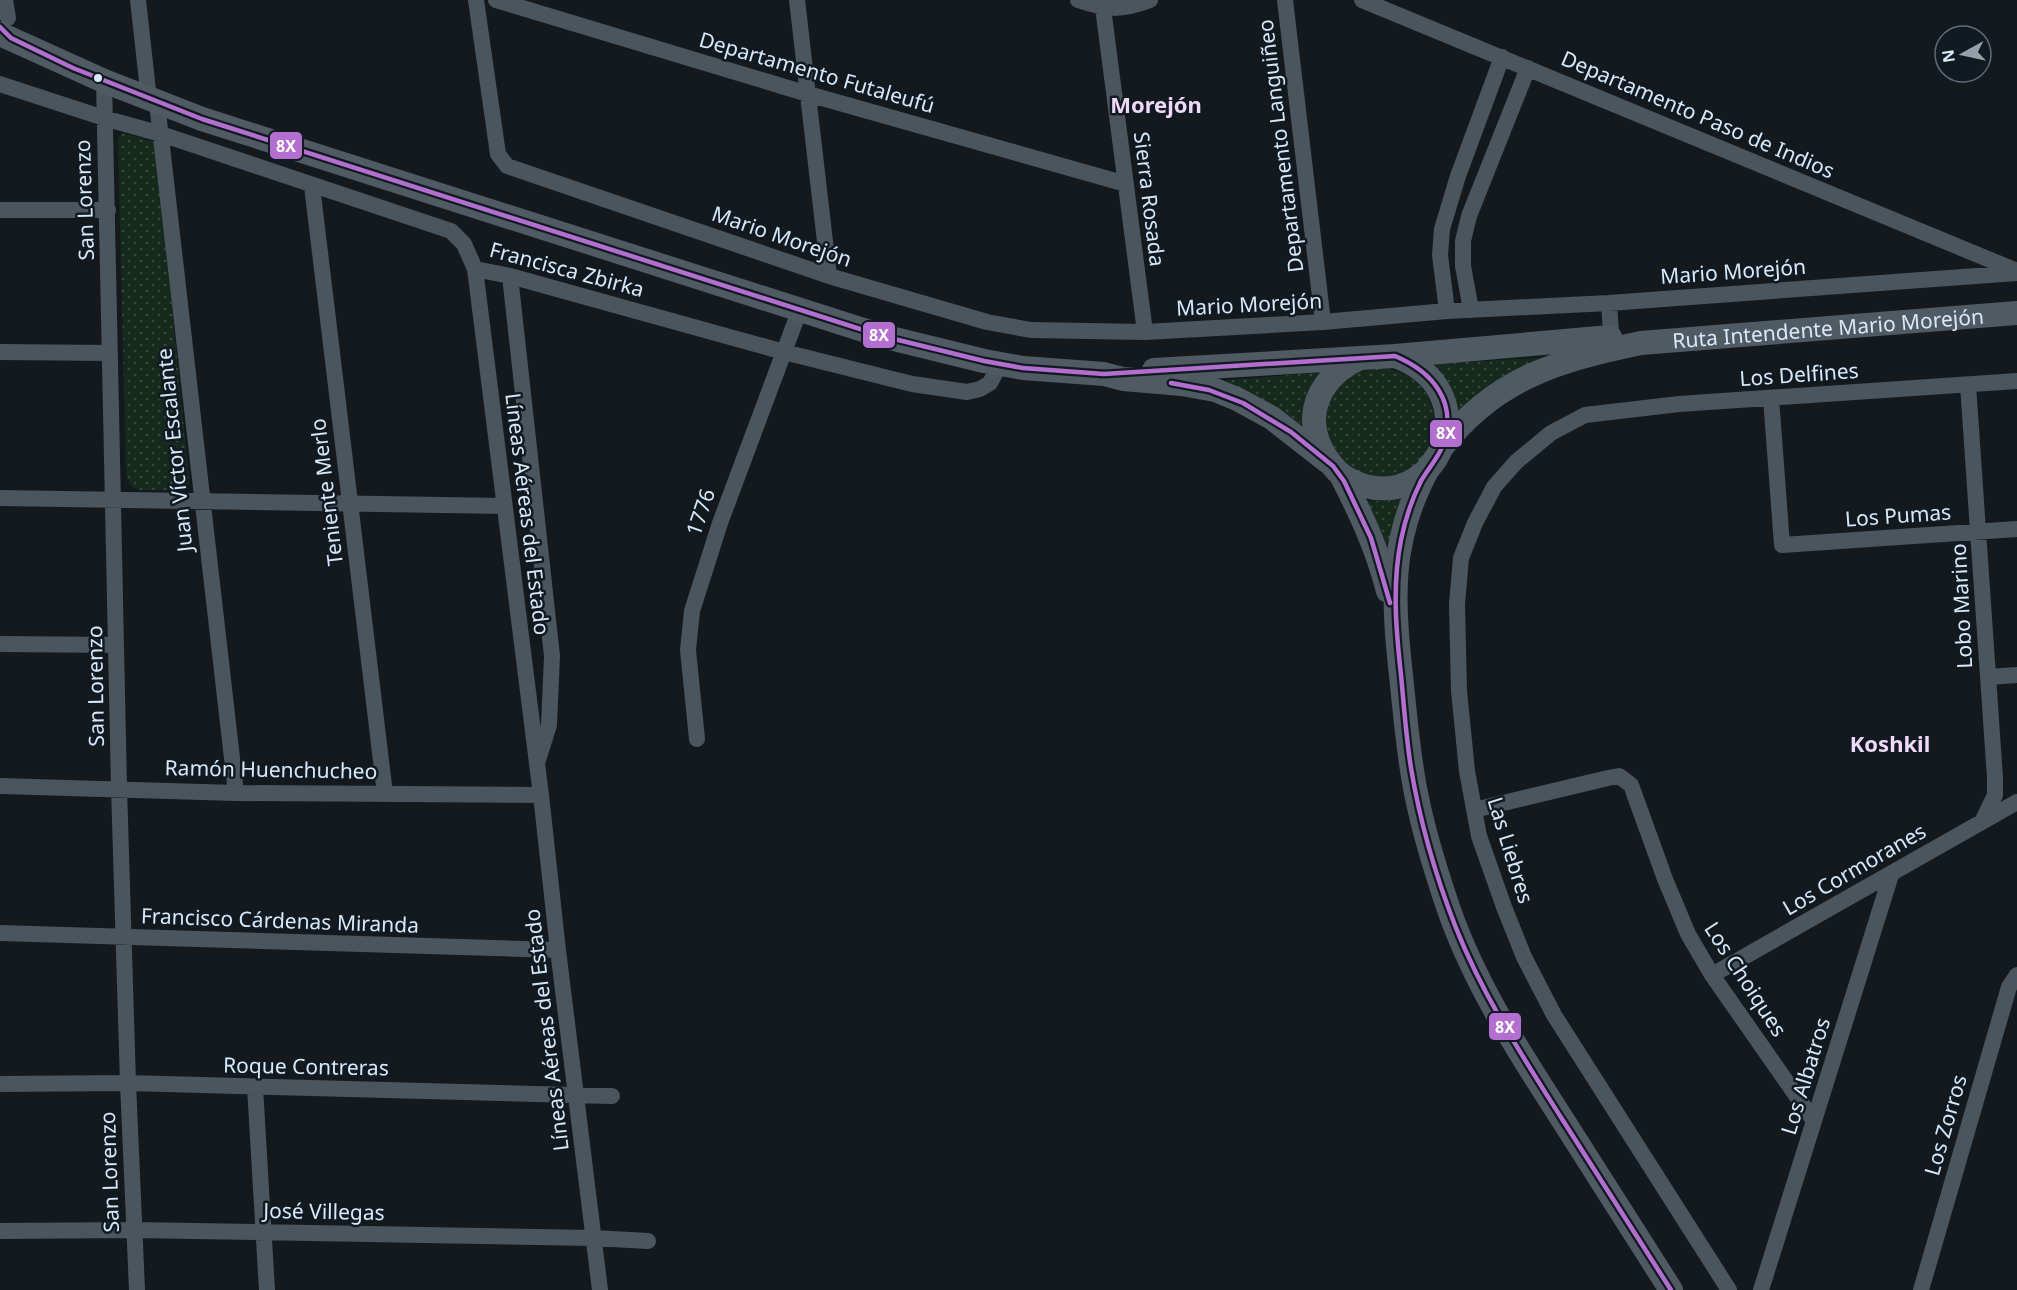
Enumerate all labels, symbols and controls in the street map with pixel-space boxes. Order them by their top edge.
street label: Departamento Languiñeo [1251,18,1309,274]
north arrow [1933,24,1993,84]
street label: Departamento Futaleufú [696,25,938,119]
street label: Departamento Paso de Indios [1557,44,1839,184]
text: N [1936,48,1960,64]
unlabelled marker [92,72,104,84]
district label: Morejón [1110,89,1202,119]
street label: Sierra Rosada [1128,130,1172,268]
line badge: 8X [269,131,303,160]
text: 8X [276,135,296,157]
street label: San Lorenzo [68,139,100,261]
street label: Mario Morejón [708,199,856,273]
street label: Francisca Zbirka [487,235,647,303]
street label: Mario Morejón [1659,252,1807,290]
street label: Mario Morejón [1175,286,1323,322]
street label: Ruta Intendente Mario Morejón [1671,302,1985,354]
line badge: 8X [862,321,896,349]
text: 8X [869,324,889,346]
street label: Juan Víctor Escalante [149,347,199,555]
street label: Los Delfines [1738,356,1860,392]
street label: Líneas Aéreas del Estado [499,391,557,637]
street label: Teniente Merlo [303,417,349,567]
line badge: 8X [1429,419,1463,448]
text: 8X [1436,422,1456,444]
street label: 1776 [679,485,721,539]
street label: Los Pumas [1844,497,1952,533]
street label: Lobo Marino [1944,543,1978,669]
street label: San Lorenzo [80,625,110,747]
district label: Koshkil [1850,728,1930,758]
street label: Ramón Huenchucheo [164,753,378,785]
street label: Las Liebres [1482,793,1540,907]
street label: Los Cormoranes [1777,817,1931,921]
street label: Francisco Cárdenas Miranda [140,901,420,939]
street label: Líneas Aéreas del Estado [517,907,575,1153]
street label: Los Choiques [1698,916,1794,1042]
line badge: 8X [1488,1012,1522,1041]
street label: Los Albatros [1774,1014,1836,1138]
text: 8X [1495,1016,1515,1038]
street label: Roque Contreras [223,1051,389,1081]
street label: Los Zorros [1917,1071,1973,1179]
street label: San Lorenzo [93,1111,125,1233]
street label: José Villegas [261,1196,385,1226]

